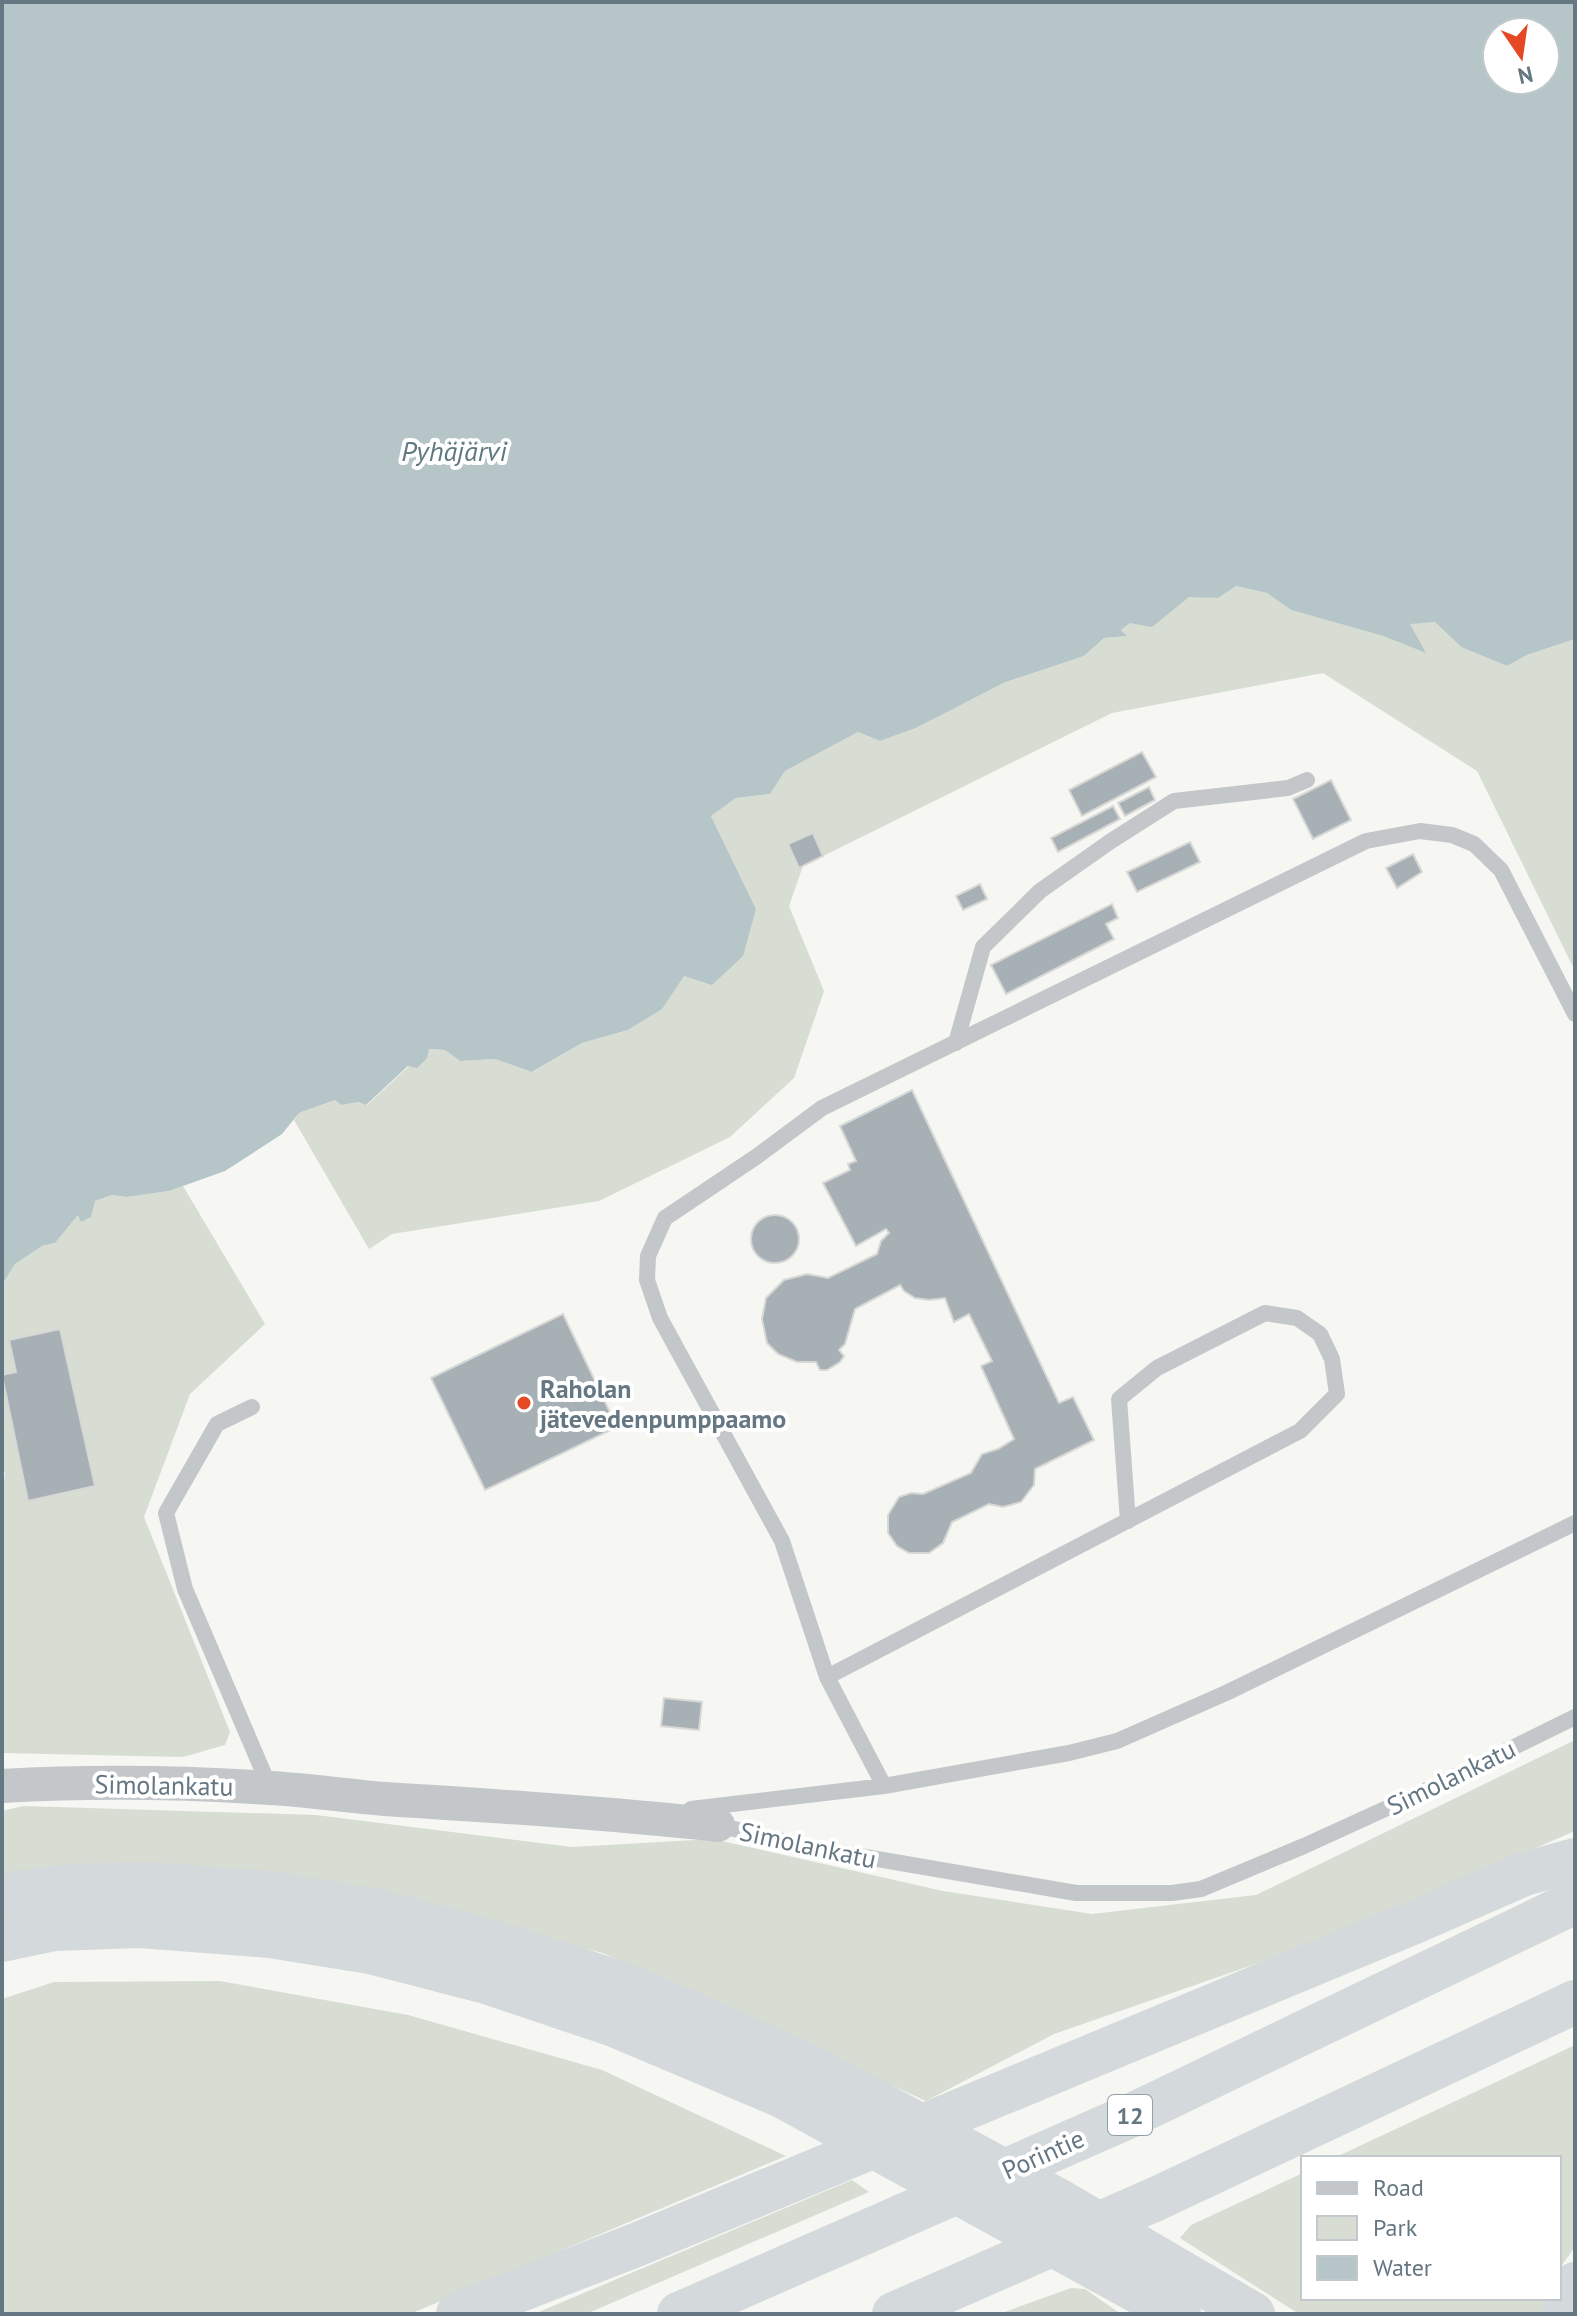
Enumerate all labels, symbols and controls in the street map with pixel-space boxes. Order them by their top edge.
north arrow [1481,16,1561,96]
text: N [1515,60,1536,91]
water label: Pyhäjärvi [401,432,507,469]
place label: Raholan jätevedenpumppaamo [539,1372,786,1435]
marker: Raholan jätevedenpumppaamo [515,1394,533,1412]
street label: Simolankatu [1381,1732,1521,1822]
street label: Simolankatu [94,1767,234,1803]
street label: Simolankatu [737,1814,879,1876]
road number: 12 [1108,2095,1152,2135]
street label: Porintie [997,2121,1089,2187]
legend [1301,2156,1561,2300]
text: Road [1373,2172,1424,2203]
text: Park [1373,2212,1418,2243]
text: Water [1373,2252,1432,2283]

